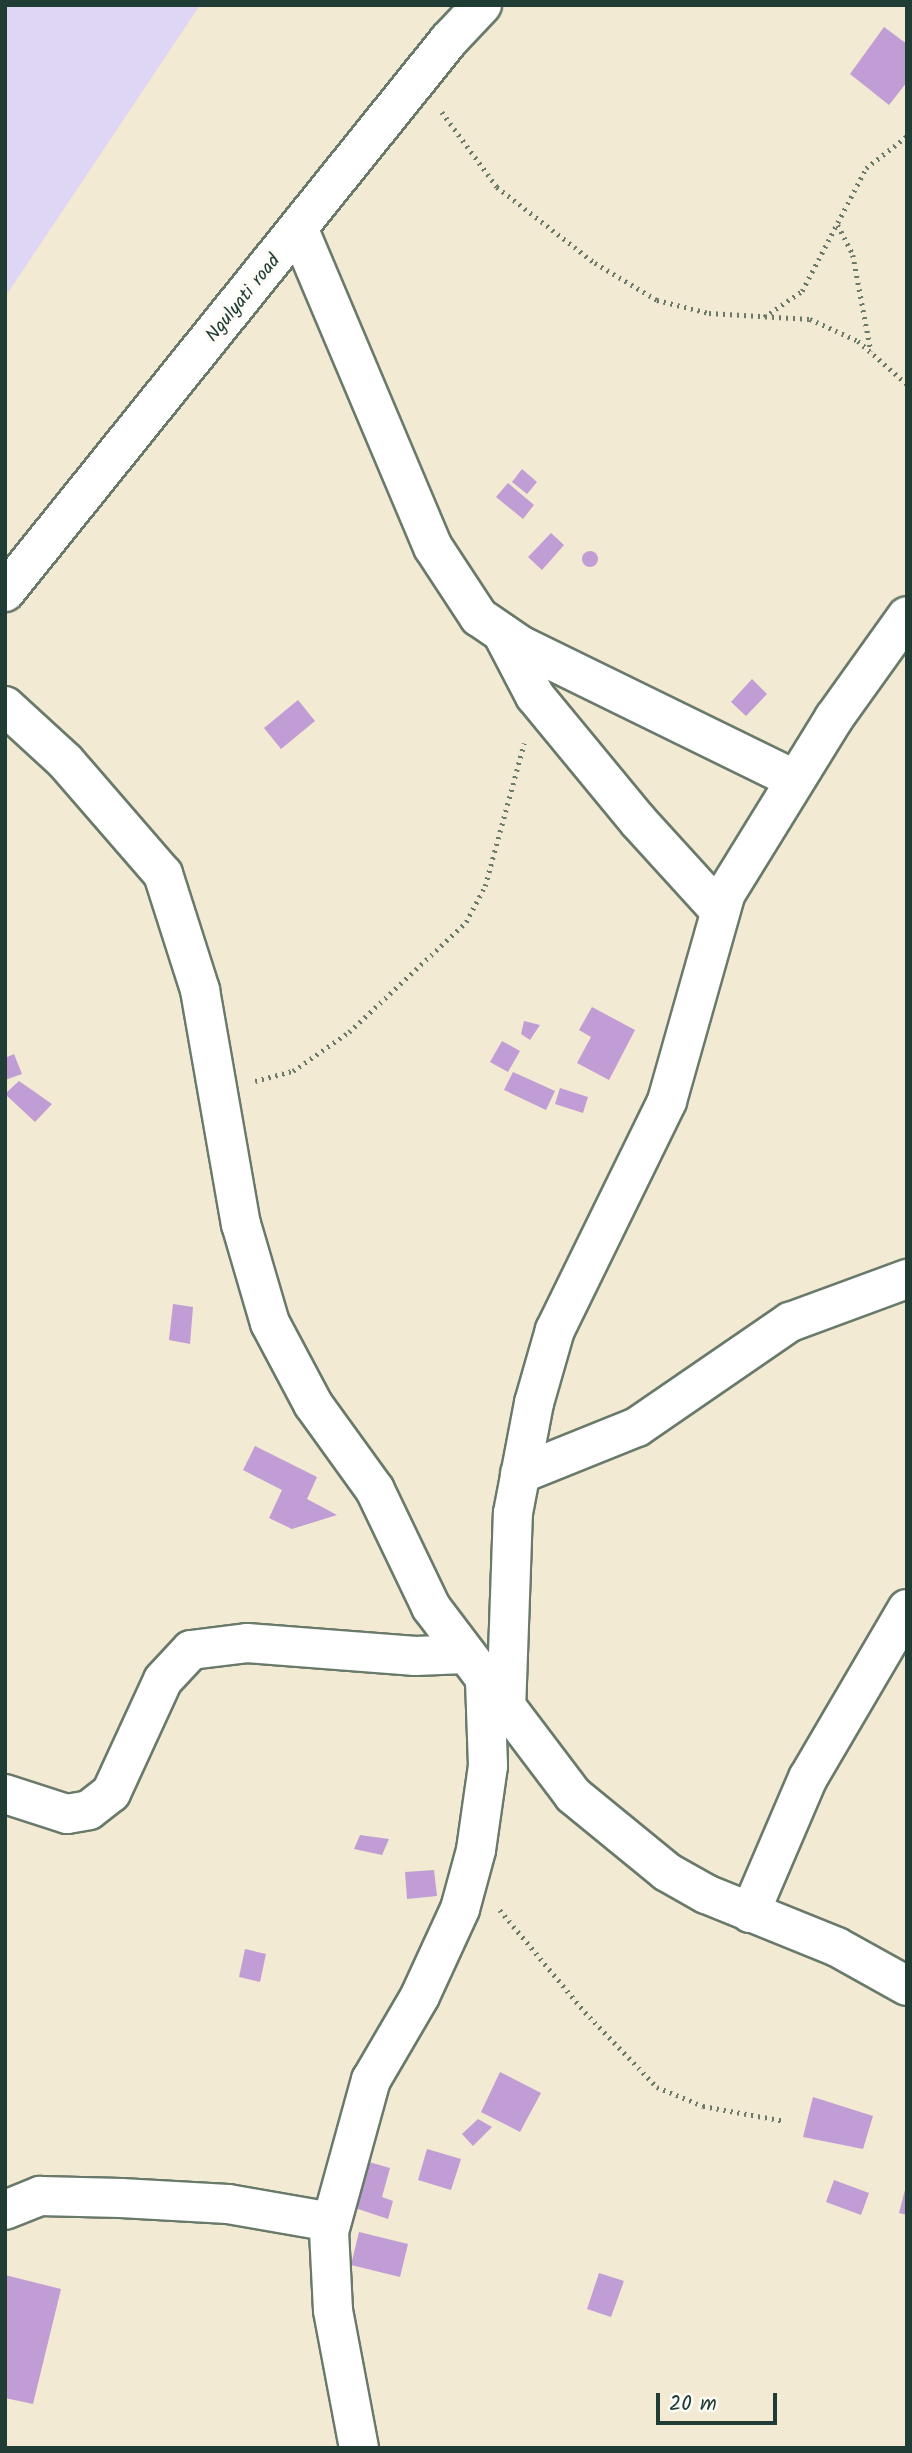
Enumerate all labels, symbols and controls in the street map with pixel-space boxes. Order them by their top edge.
street label: Ngulyati road [202,251,286,347]
scale bar [660,2380,781,2424]
text: 20 m [669,2388,717,2421]

